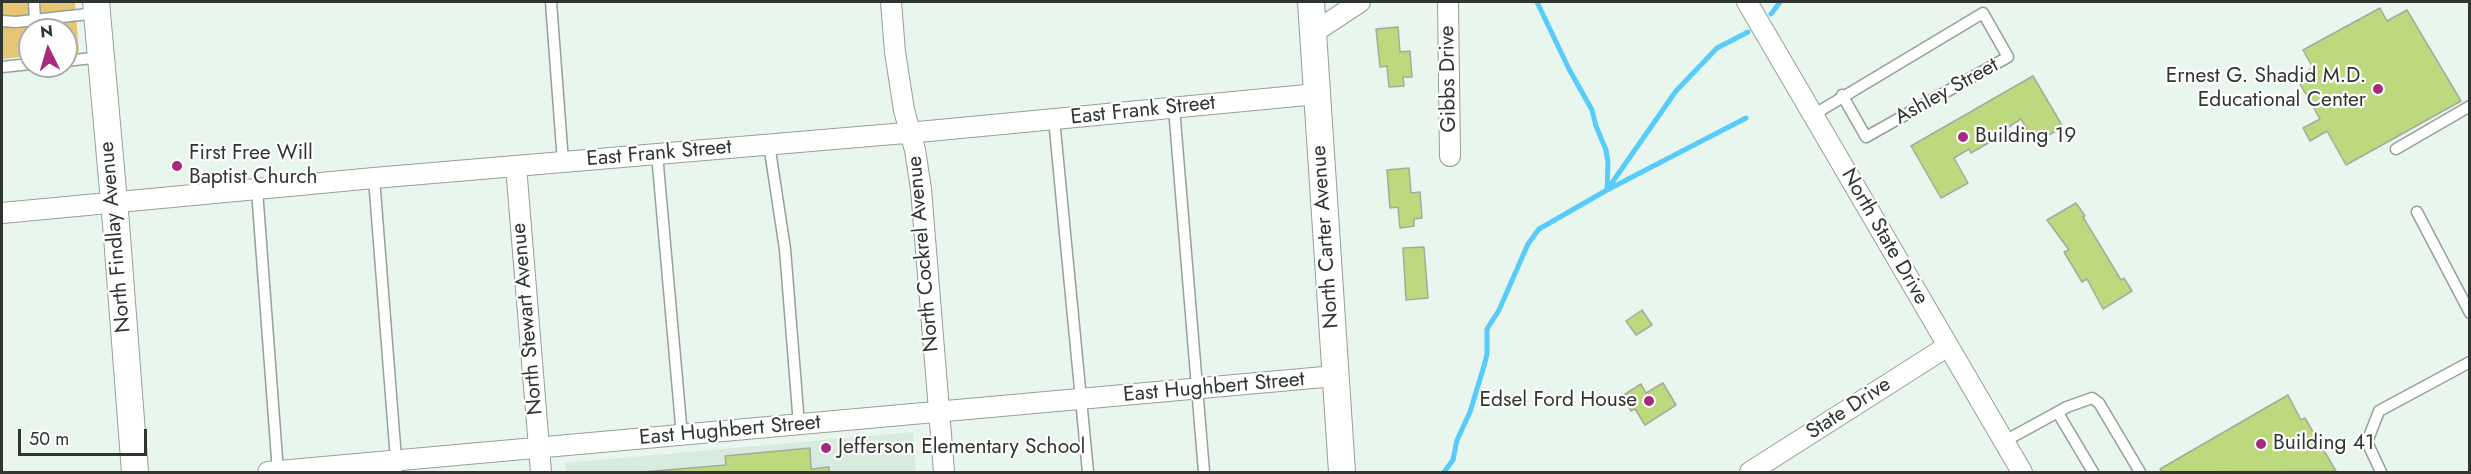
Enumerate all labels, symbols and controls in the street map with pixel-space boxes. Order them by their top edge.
north arrow [18,18,78,78]
text: N [39,20,54,44]
street label: Gibbs Drive [1435,25,1463,133]
street label: Ashley Street [1891,53,2003,131]
place label: Ernest G. Shadid M.D. Educational Center [2166,64,2366,114]
marker: Ernest G. Shadid M.D. Educational Center [2371,82,2385,96]
street label: East Frank Street [1069,91,1217,131]
place label: Building 19 [1975,124,2076,150]
marker: Building 19 [1956,130,1970,144]
street label: East Frank Street [585,135,733,173]
street label: North Findlay Avenue [95,140,137,334]
place label: First Free Will Baptist Church [189,141,317,191]
street label: North Carter Avenue [1307,144,1345,330]
street label: North Cockrel Avenue [903,155,945,353]
marker: First Free Will Baptist Church [170,159,184,173]
street label: North State Drive [1835,165,1933,309]
street label: North Stewart Avenue [507,222,549,416]
street label: East Hughbert Street [1122,368,1306,408]
street label: State Drive [1802,372,1896,446]
place label: Edsel Ford House [1479,388,1637,414]
marker: Edsel Ford House [1642,394,1656,408]
street label: East Hughbert Street [638,411,822,451]
scale bar [21,417,150,455]
text: 50 m [29,426,69,452]
place label: Building 41 [2273,431,2374,457]
place label: Jefferson Elementary School [838,435,1085,461]
marker: Building 41 [2254,437,2268,451]
marker: Jefferson Elementary School [819,441,833,455]

